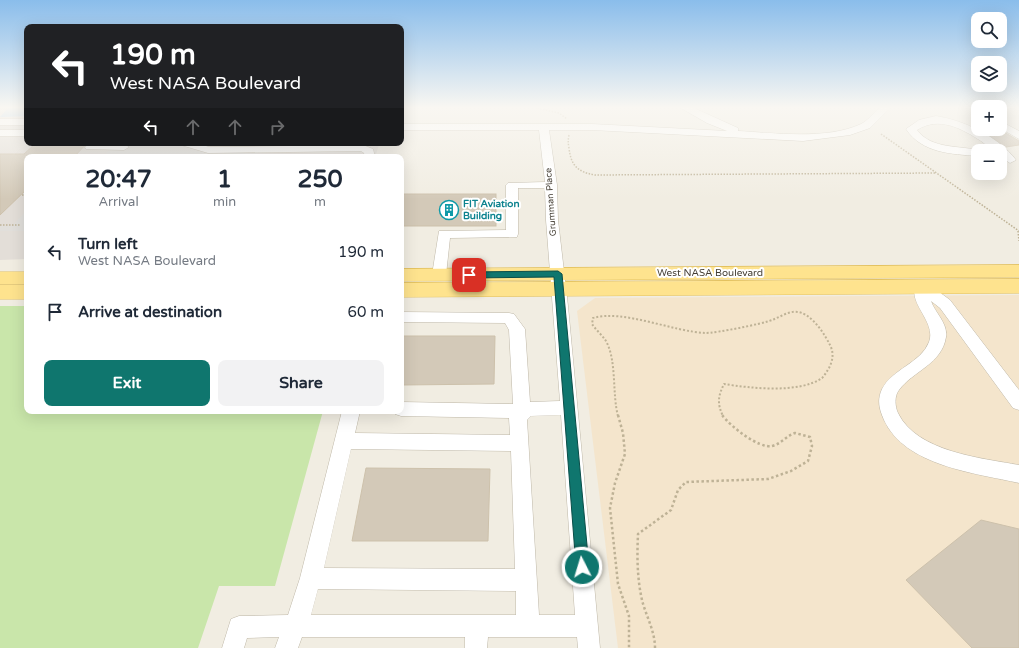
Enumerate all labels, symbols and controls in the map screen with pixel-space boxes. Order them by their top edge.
map controls [971,12,1007,180]
button: search [971,12,1007,48]
text: 190 m [110,38,196,72]
icon: left [44,40,96,92]
button: layers [971,56,1007,92]
text: West NASA Boulevard [110,72,301,94]
button: + [971,100,1007,136]
icon: left [140,116,162,138]
icon: ahead [182,116,204,138]
icon: ahead [224,116,246,138]
icon: right [266,116,288,138]
button: − [971,144,1007,180]
text: 20:47 [85,165,152,194]
text: 1 [217,165,232,194]
text: 250 [297,165,343,194]
street label: Grumman Place [543,168,559,236]
text: Arrival [98,194,139,210]
text: min [213,194,236,210]
text: m [314,194,326,210]
place label: FIT Aviation Building [463,198,520,222]
building icon: FIT Aviation Building [438,199,460,221]
text: Turn left [78,235,138,253]
icon: left [44,241,66,263]
text: 190 m [338,243,384,261]
text: West NASA Boulevard [78,253,216,269]
pin [452,258,486,292]
icon: arrive [458,264,480,286]
street label: West NASA Boulevard [657,267,763,279]
icon: arrive [44,301,66,323]
text: Arrive at destination [78,303,222,321]
text: 60 m [347,303,384,321]
button: Exit [44,360,210,406]
button: Share [218,360,384,406]
position arrow [561,546,603,588]

